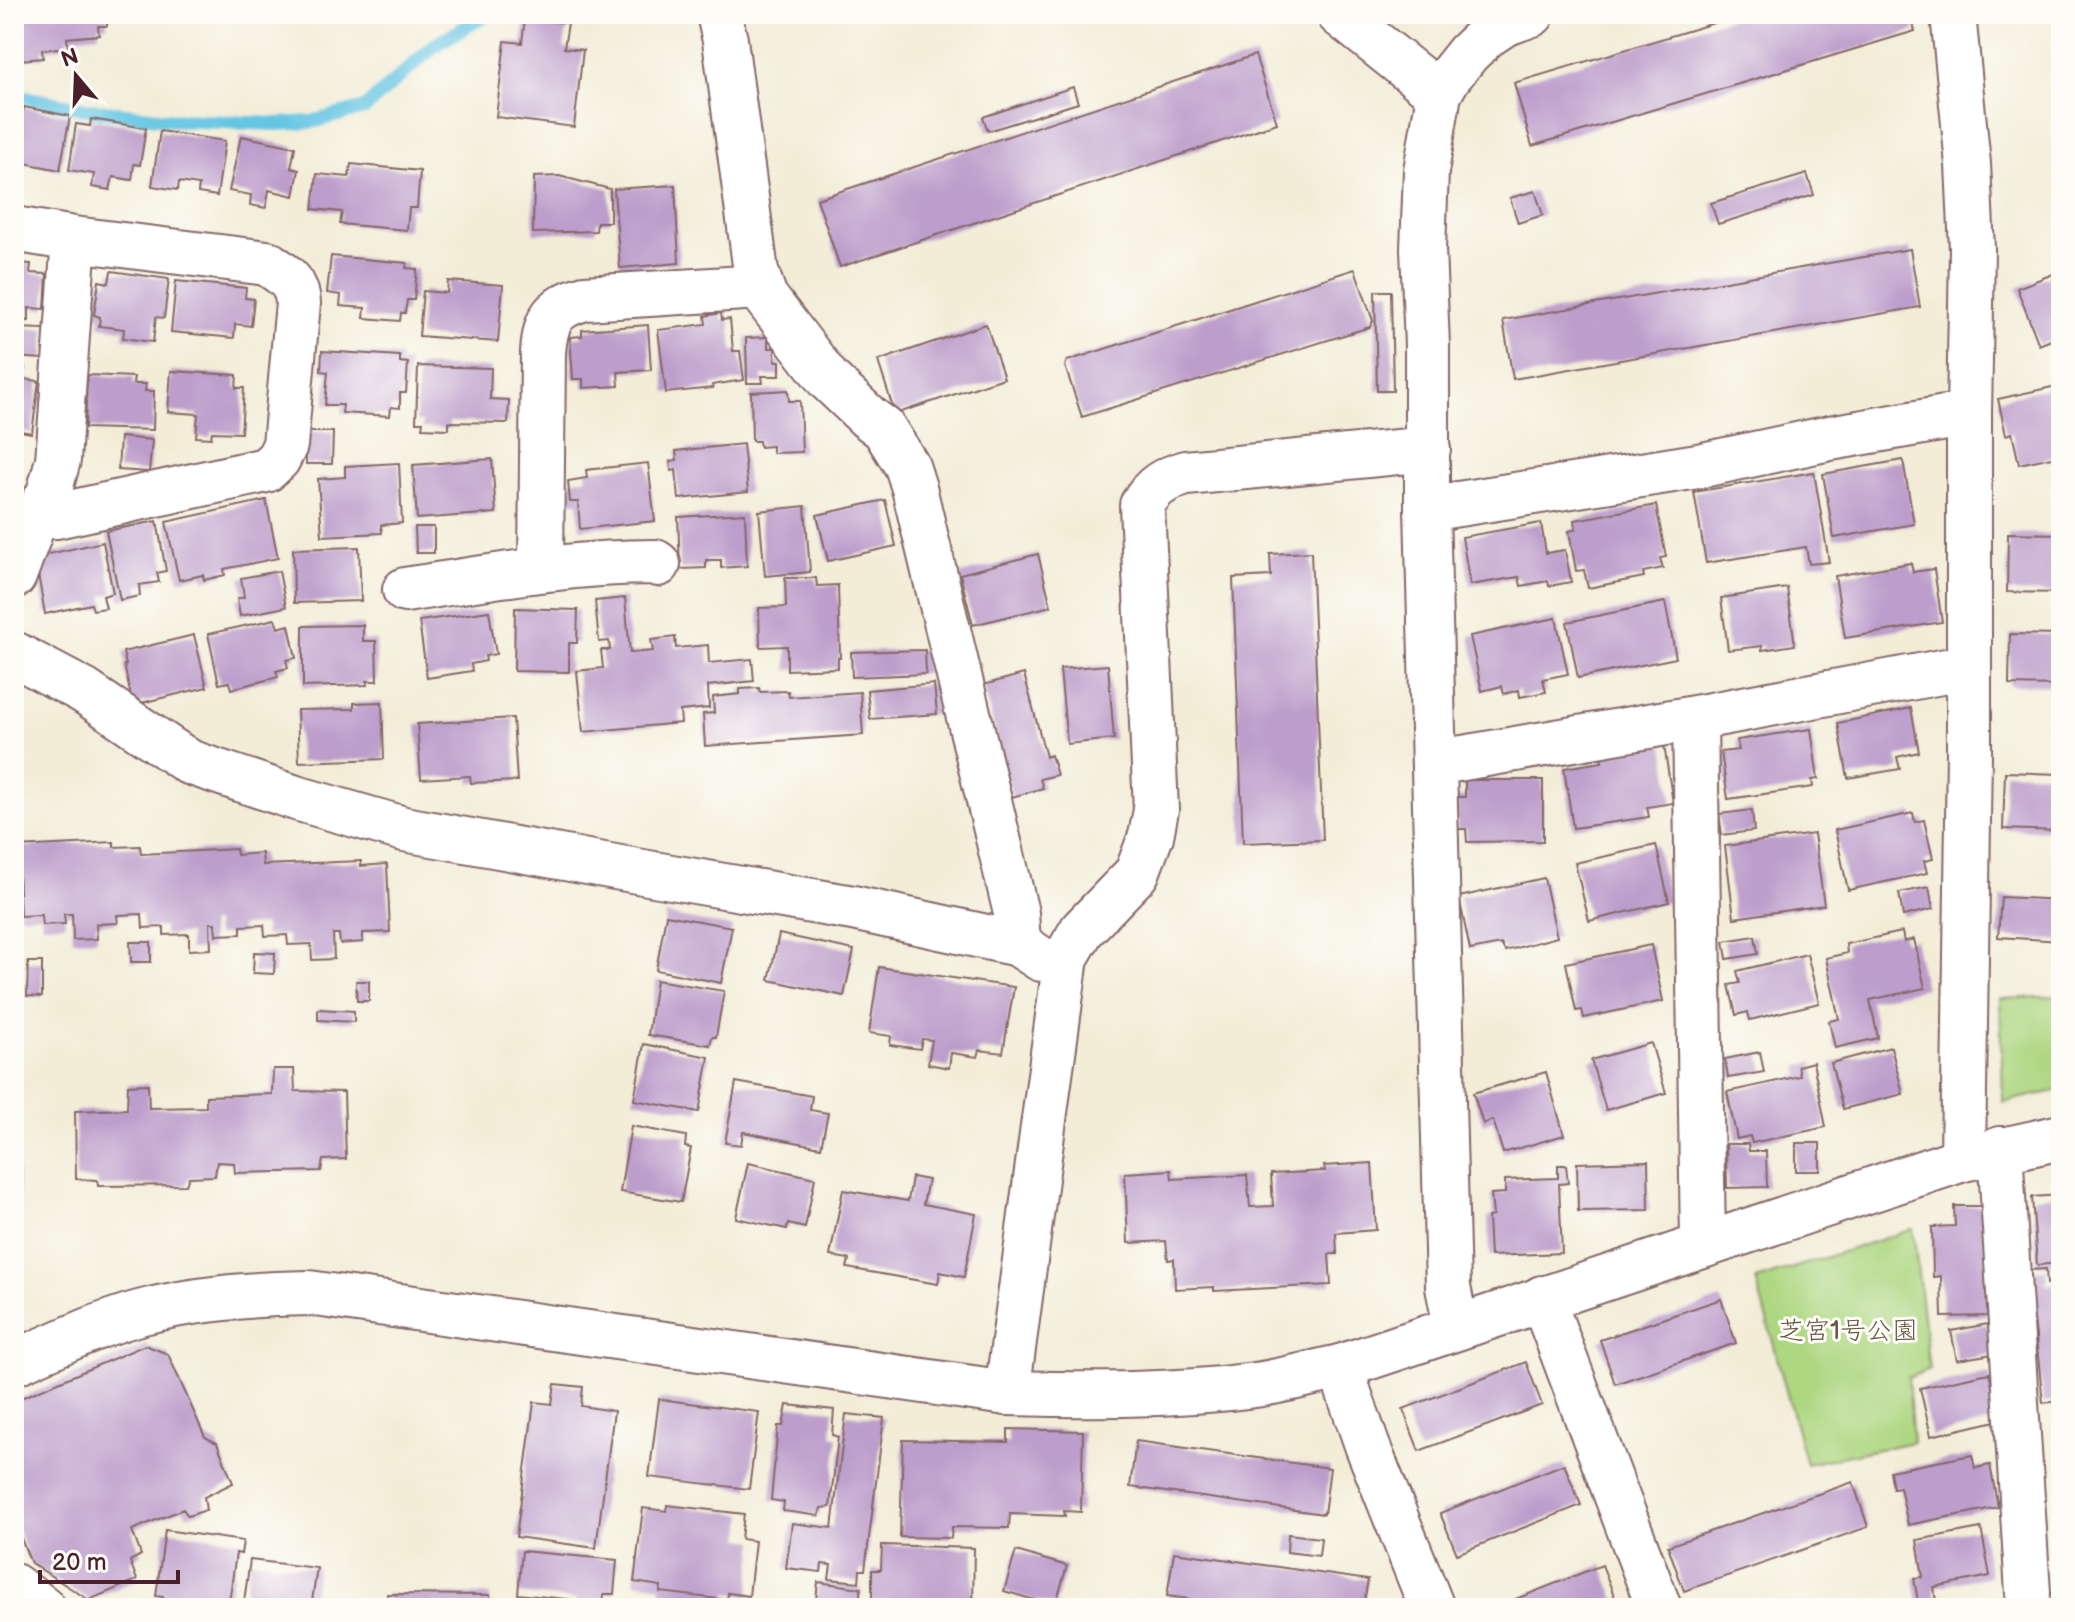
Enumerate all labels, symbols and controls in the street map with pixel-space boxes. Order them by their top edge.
north arrow [36,36,116,116]
text: N [58,43,82,74]
park label: 芝宮1号公園 [1778,1316,1918,1347]
scale bar [40,1534,178,1584]
text: 20 m [52,1548,107,1577]

